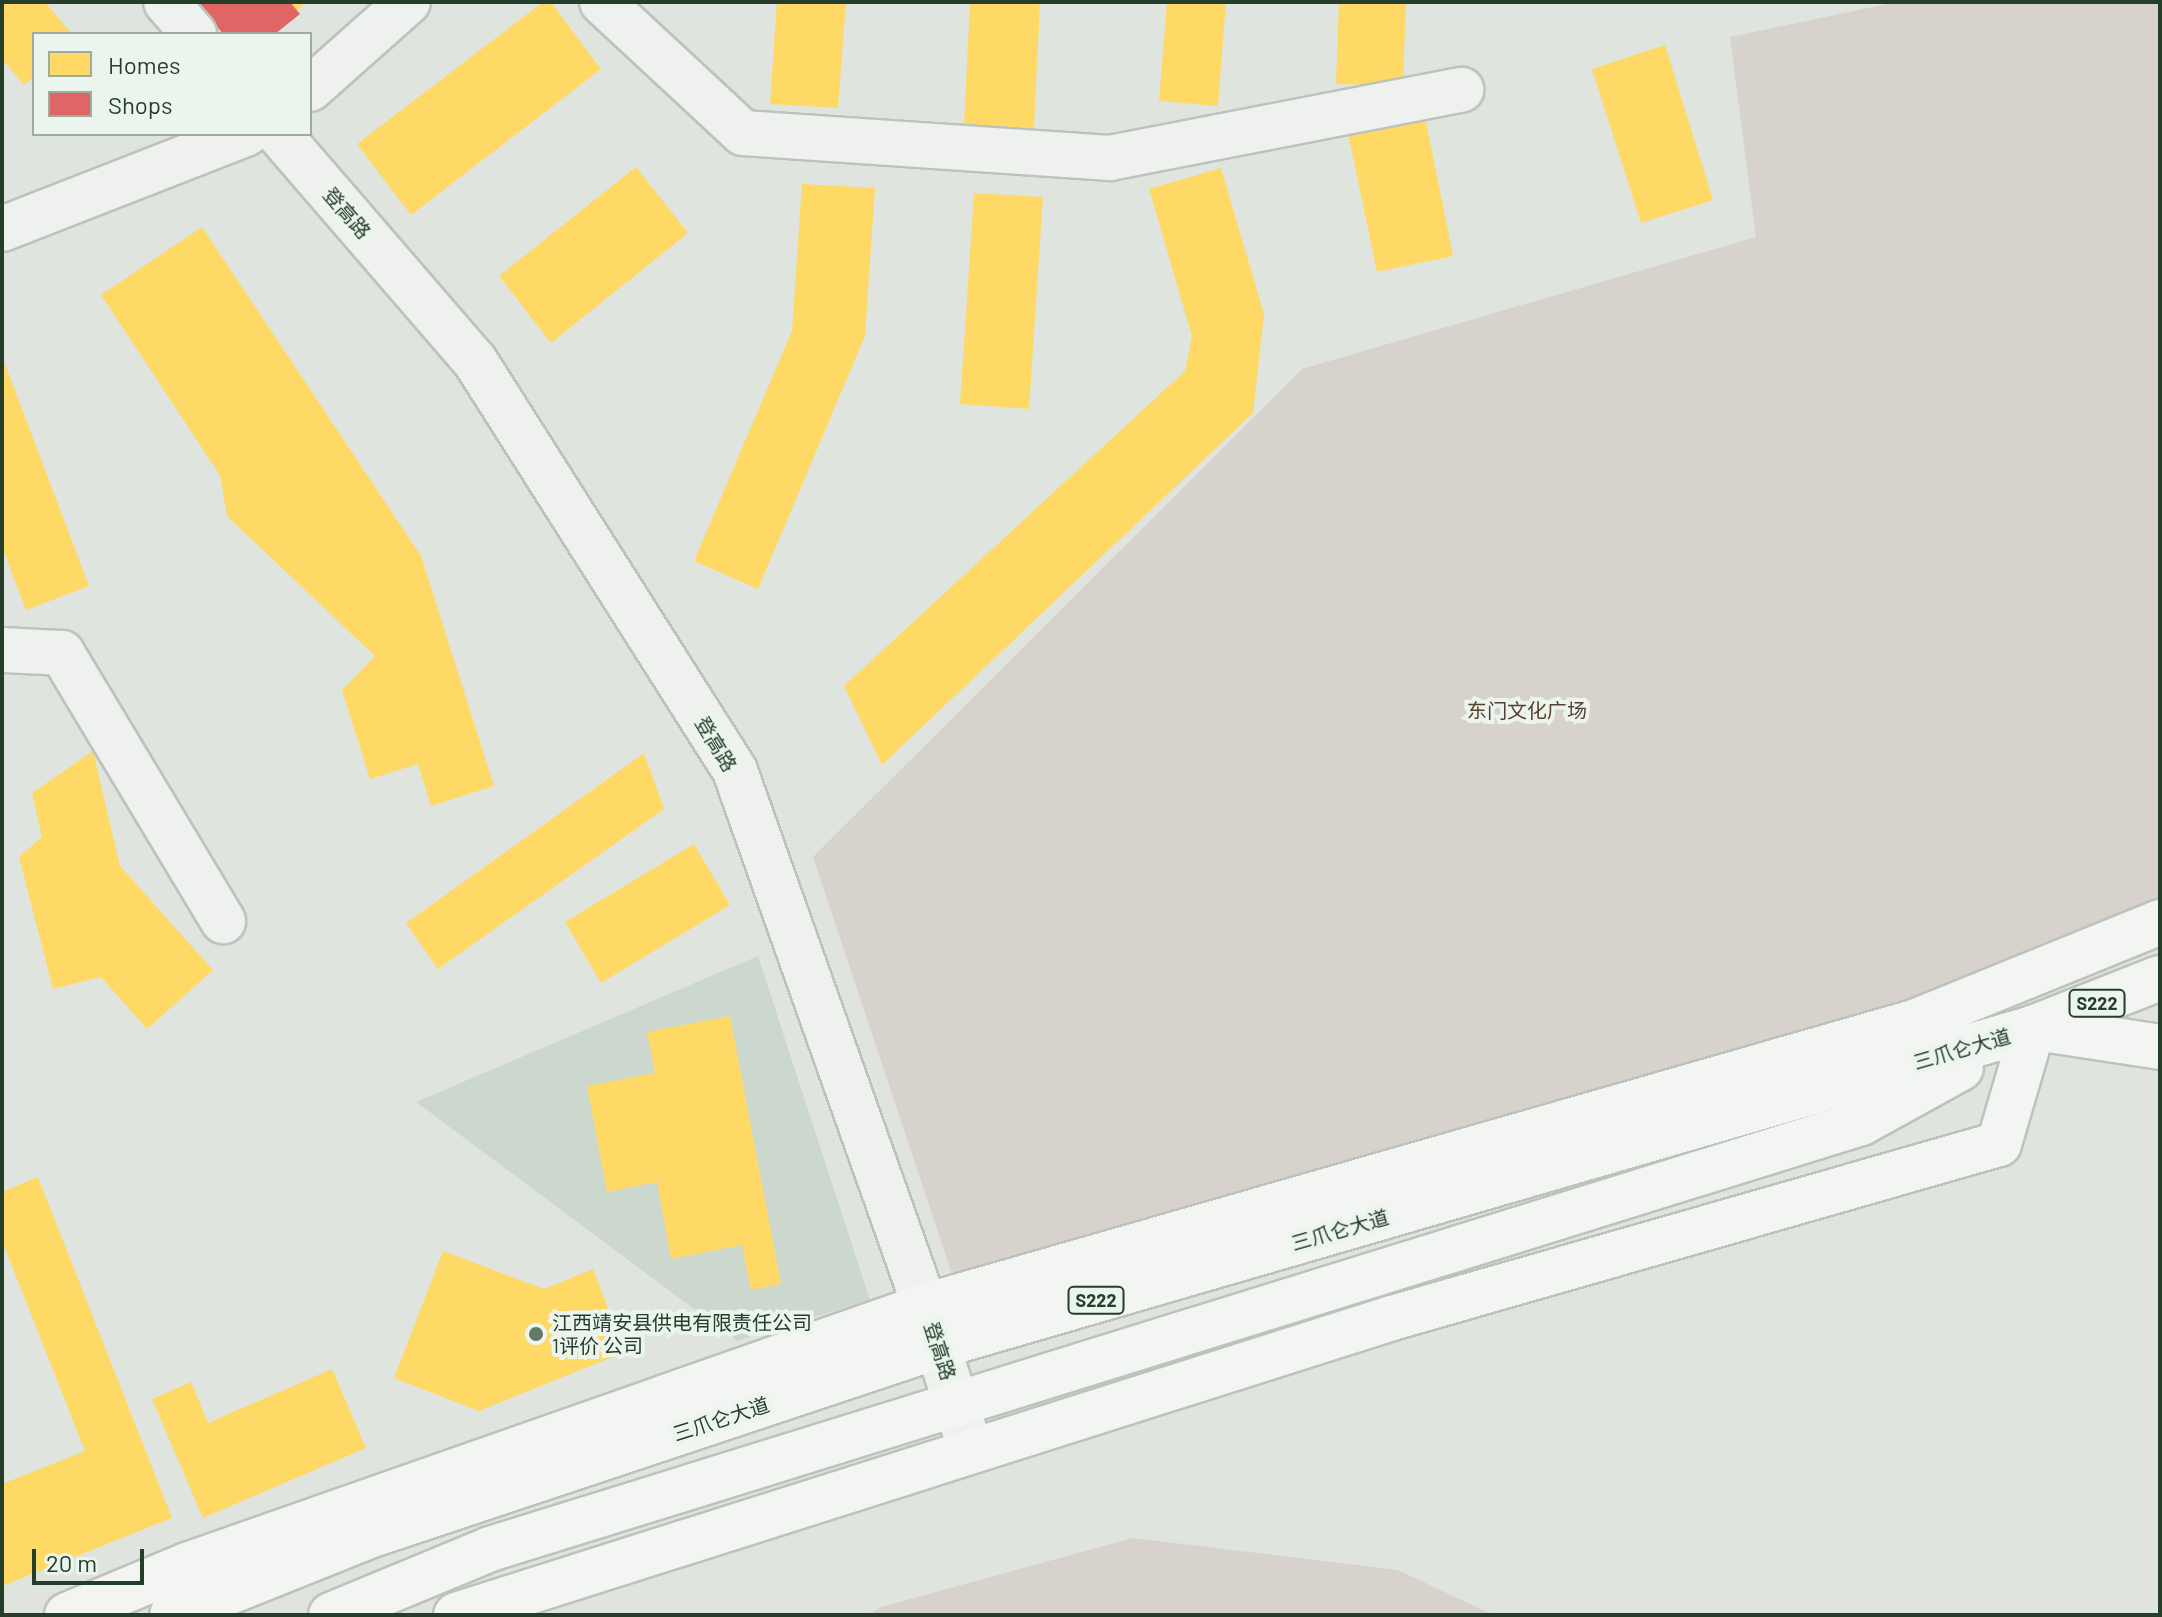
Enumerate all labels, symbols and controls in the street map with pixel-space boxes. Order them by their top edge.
legend [32,32,312,136]
text: Homes [108,50,181,79]
text: Shops [108,90,173,119]
street label: 登高路 [318,182,376,244]
park label: 东门文化广场 [1467,698,1587,722]
street label: 登高路 [690,712,742,776]
road number: S222 [2067,989,2127,1017]
street label: 三爪仑大道 [1911,1024,2013,1074]
street label: 三爪仑大道 [1289,1205,1391,1255]
road number: S222 [1066,1286,1126,1314]
place label: 江西靖安县供电有限责任公司 1评价 公司 [552,1310,812,1357]
street label: 登高路 [919,1319,961,1383]
marker: 江西靖安县供电有限责任公司 1评价 公司 [527,1325,545,1343]
street label: 三爪仑大道 [670,1392,772,1446]
scale bar [36,1533,148,1583]
text: 20 m [46,1548,97,1577]

